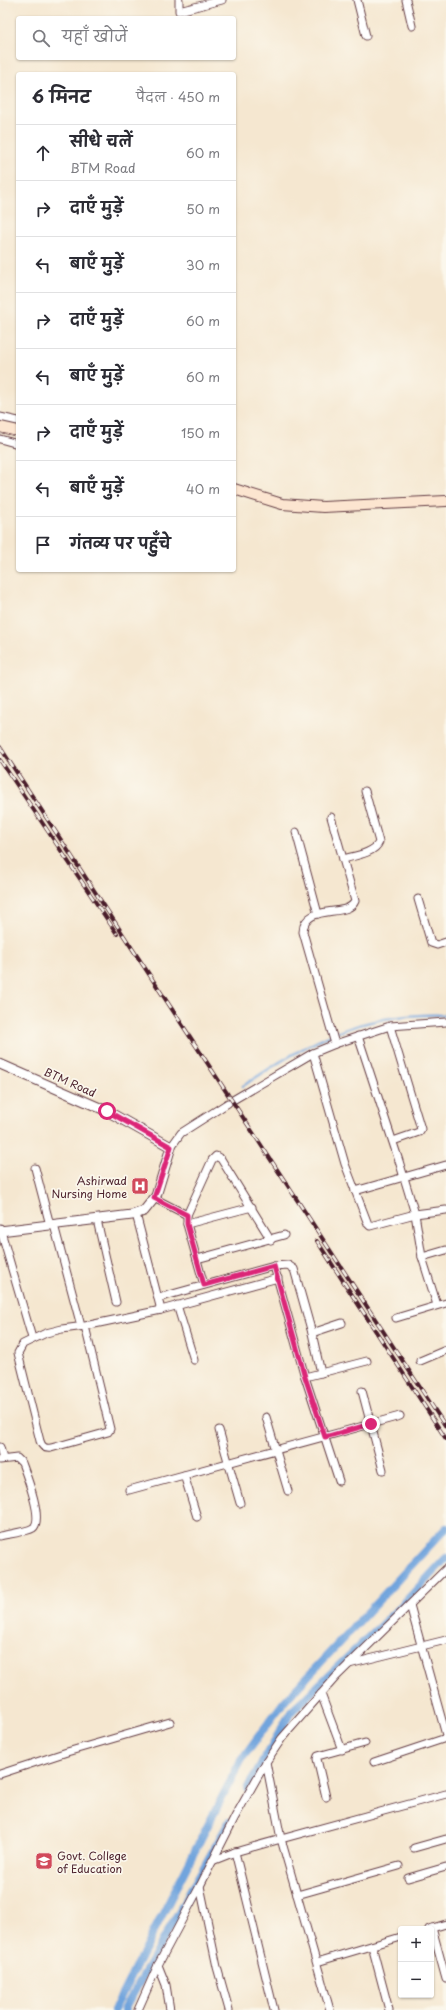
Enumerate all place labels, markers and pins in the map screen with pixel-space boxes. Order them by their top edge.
place label: Ashirwad Nursing Home [52,1172,127,1202]
hospital icon: Ashirwad Nursing Home [130,1176,150,1196]
place label: Govt. College of Education [57,1847,127,1877]
school or university icon: Govt. College of Education [34,1851,54,1871]

